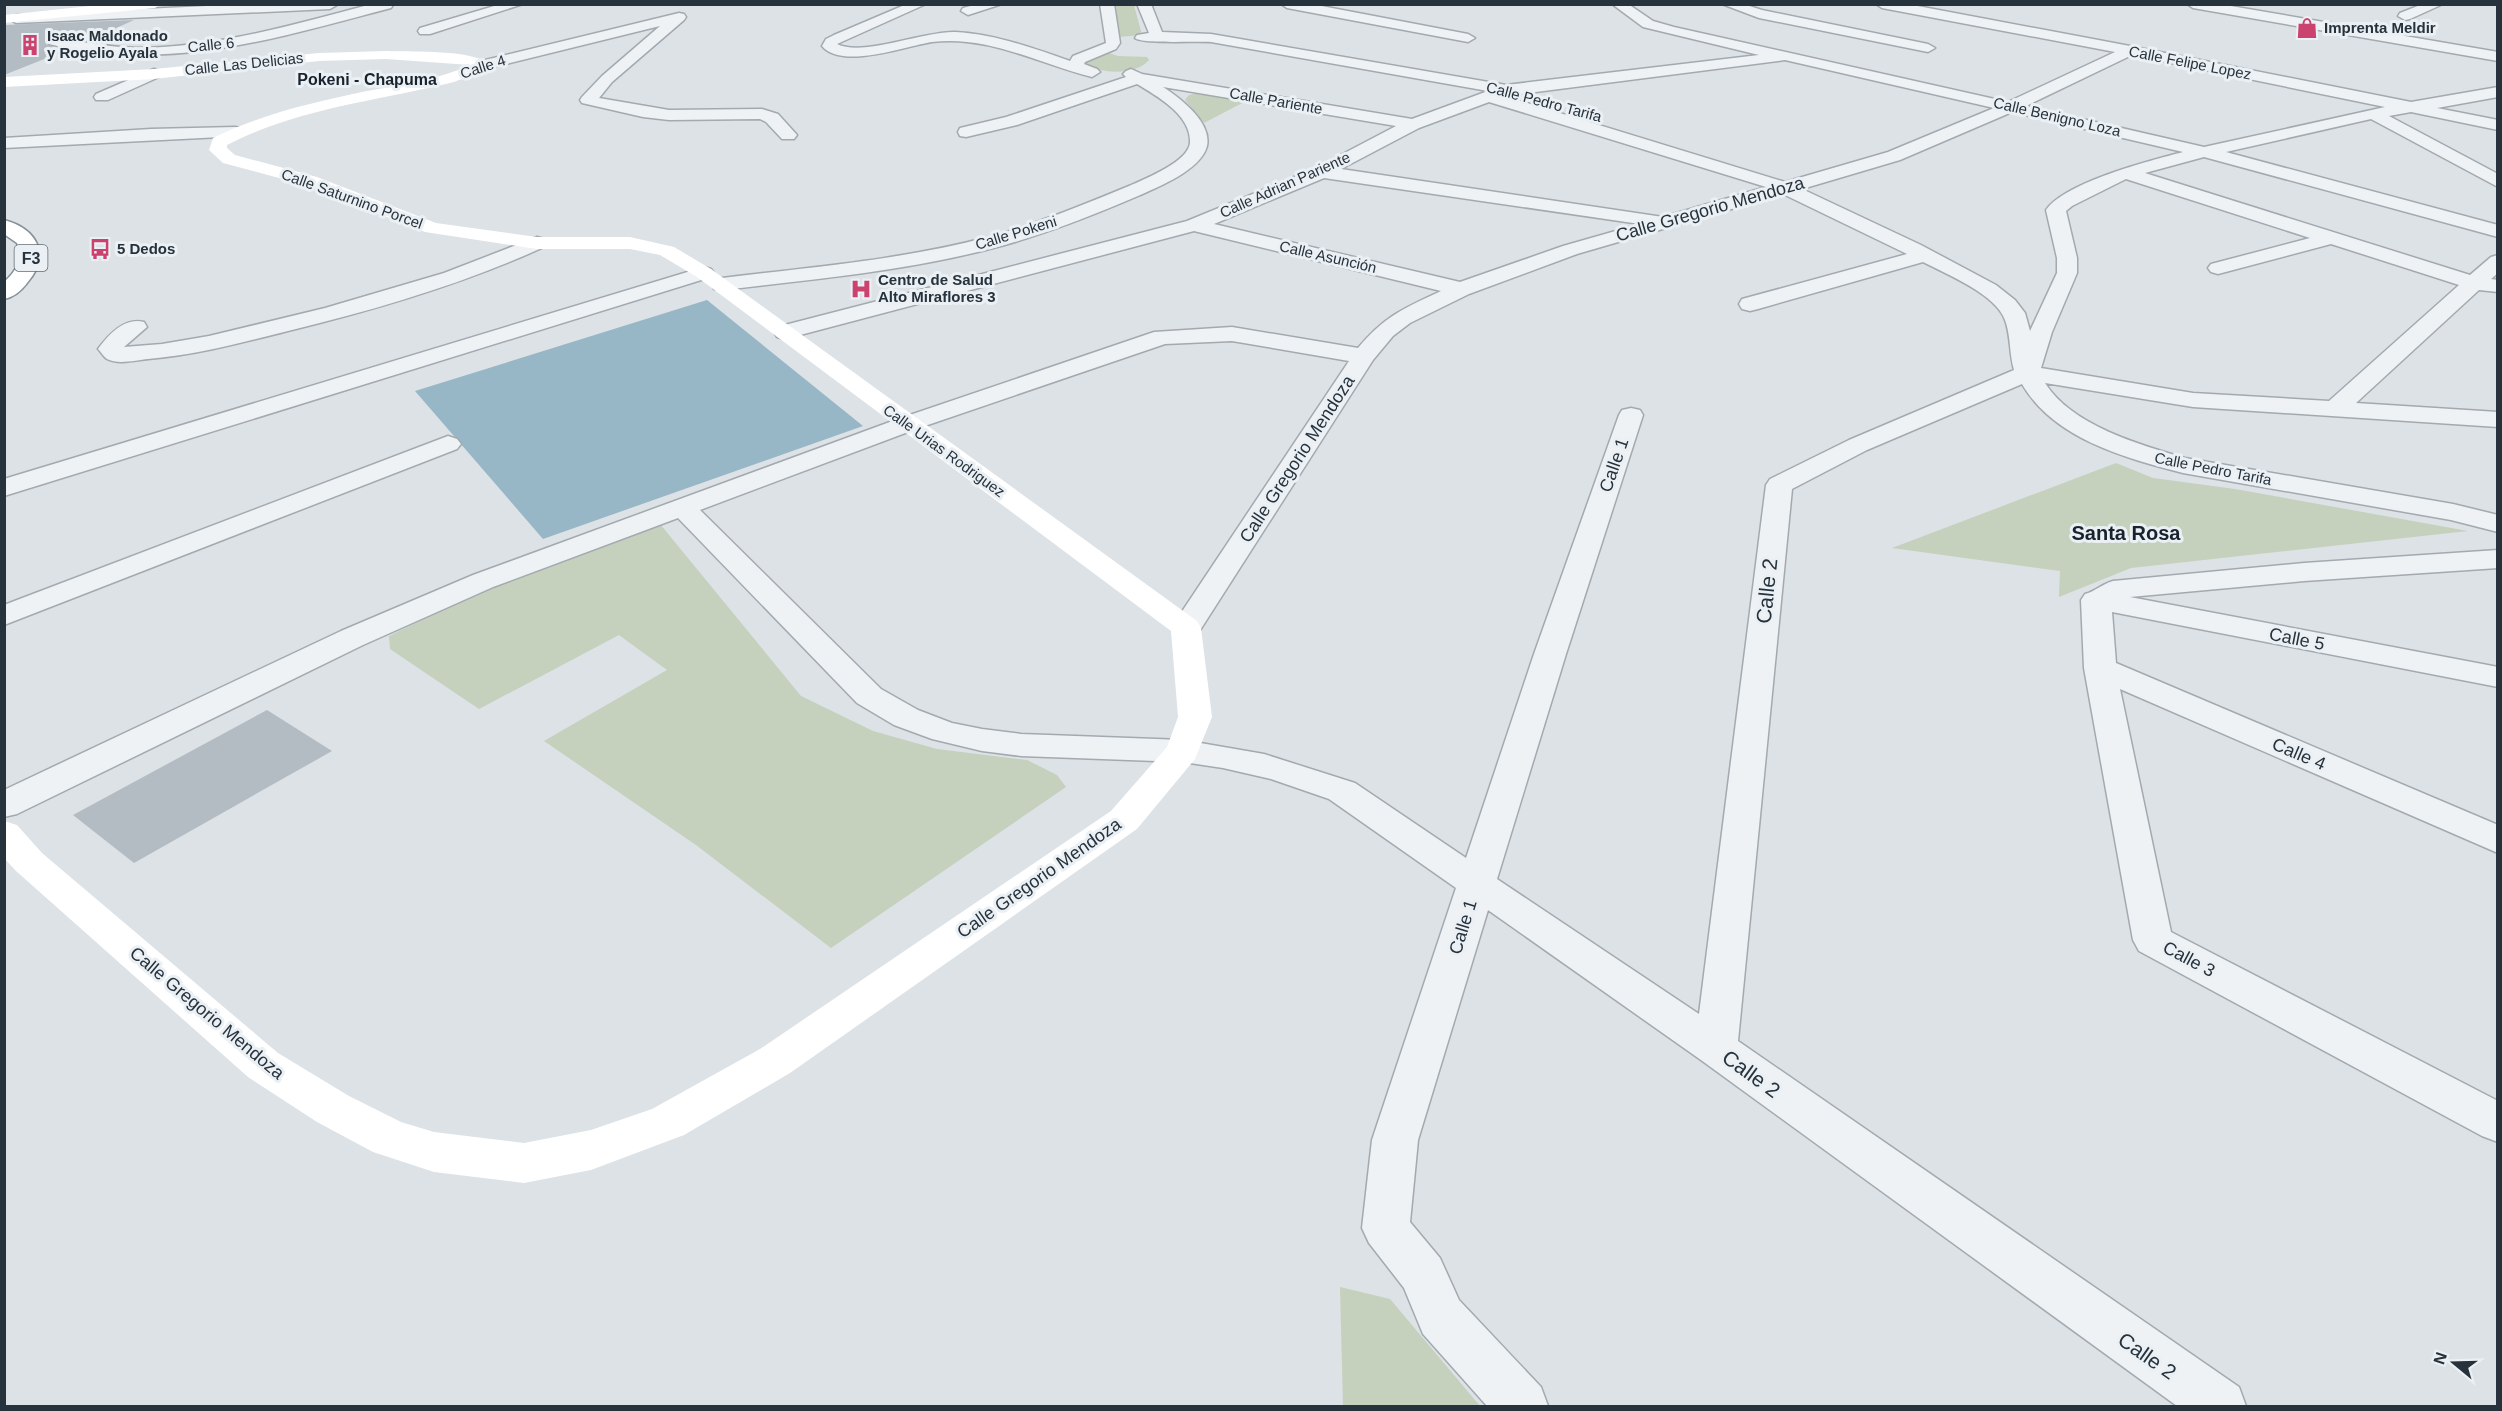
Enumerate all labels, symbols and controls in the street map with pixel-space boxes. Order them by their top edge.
shop icon: Imprenta Meldir [2295,16,2319,40]
place label: Imprenta Meldir [2324,19,2436,36]
place label: Isaac Maldonado y Rogelio Ayala [47,27,168,61]
building icon: Isaac Maldonado y Rogelio Ayala [18,33,42,57]
street label: Calle 6 [187,34,235,55]
street label: Calle Felipe Lopez [2127,42,2253,83]
street label: Calle Las Delicias [184,49,304,78]
street label: Calle 4 [458,51,508,82]
district label: Pokeni - Chapuma [297,71,437,88]
street label: Calle Pedro Tarifa [1484,78,1604,125]
street label: Calle Pariente [1228,84,1324,117]
street label: Calle Benigno Loza [1992,94,2123,140]
street label: Calle Adrian Pariente [1217,148,1353,221]
street label: Calle Saturnino Porcel [279,165,425,232]
street label: Calle Gregorio Mendoza [1613,172,1807,246]
street label: Calle Pokeni [973,212,1059,253]
bus stop icon: 5 Dedos [88,237,112,261]
street label: Calle Asunción [1278,237,1378,276]
place label: 5 Dedos [117,240,175,257]
road number: F3 [15,245,48,271]
place label: Centro de Salud Alto Miraflores 3 [878,271,996,305]
hospital icon: Centro de Salud Alto Miraflores 3 [849,277,873,301]
street label: Calle Gregorio Mendoza [1235,371,1359,546]
street label: Calle Urias Rodriguez [880,401,1008,500]
street label: Calle 1 [1595,435,1633,495]
street label: Calle Pedro Tarifa [2153,449,2274,488]
district label: Santa Rosa [2072,522,2181,544]
street label: Calle 2 [1752,557,1781,625]
street label: Calle 5 [2268,624,2326,654]
street label: Calle 4 [2269,734,2329,774]
street label: Calle Gregorio Mendoza [953,813,1125,942]
street label: Calle 1 [1445,897,1481,957]
street label: Calle 3 [2160,937,2218,981]
street label: Calle Gregorio Mendoza [126,943,289,1084]
street label: Calle 2 [1718,1045,1784,1102]
street label: Calle 2 [2114,1327,2181,1384]
north arrow [2424,1333,2484,1393]
text: N [2430,1350,2450,1367]

